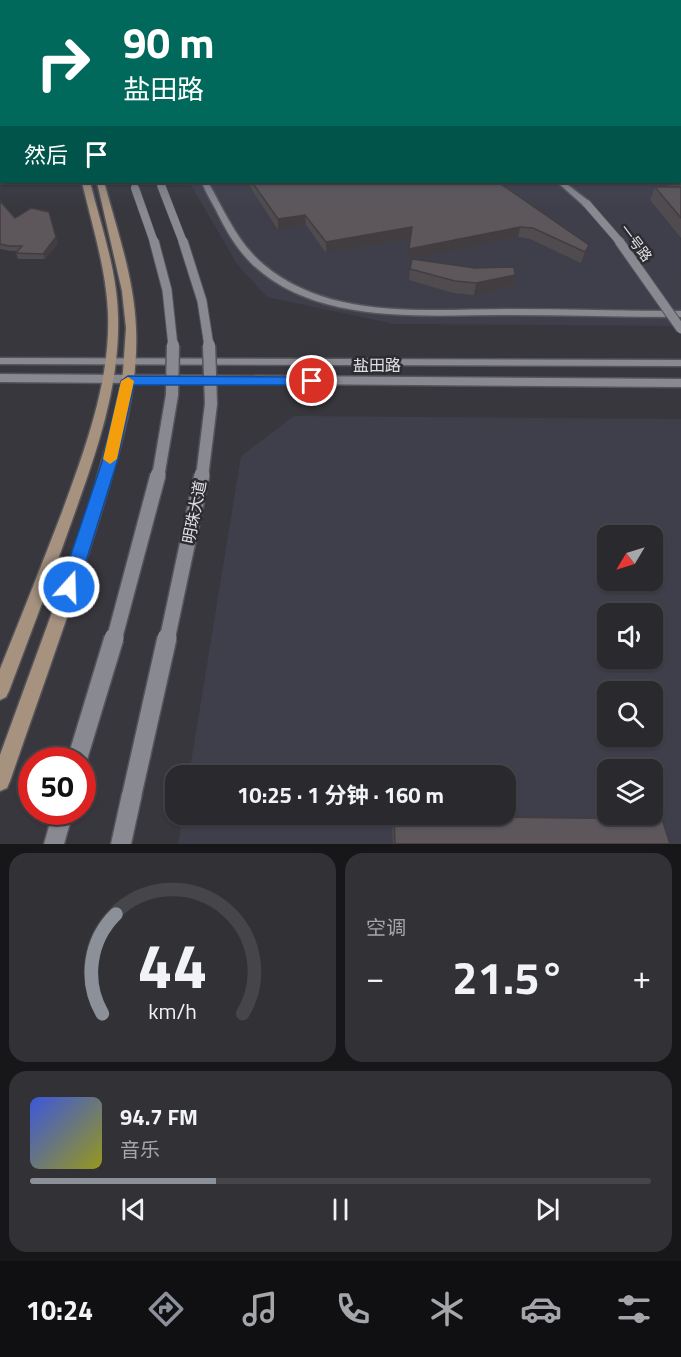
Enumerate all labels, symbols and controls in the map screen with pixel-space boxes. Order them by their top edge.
text: 90 m [123,10,215,74]
icon: right [24,24,102,102]
text: 盐田路 [123,68,204,109]
text: 然后 [24,138,68,172]
icon: arrive [80,138,113,171]
street label: 一号路 [615,220,657,266]
street label: 盐田路 [353,353,401,377]
pin [286,355,337,406]
icon: arrive [295,364,328,397]
street label: 明珠大道 [176,478,212,546]
north arrow [597,525,663,591]
map controls [597,525,663,825]
position arrow [37,555,101,619]
button: sound [597,603,663,669]
button: search [597,681,663,747]
speed limit sign: 50 [18,747,96,825]
button: layers [597,759,663,825]
text: 10:25 · 1 分钟 · 160 m [237,778,444,812]
text: 空调 [366,912,406,943]
text: 44 [138,917,207,1012]
text: 21.5° [452,943,565,1011]
text: − [366,952,384,1002]
text: + [633,952,651,1002]
text: km/h [148,996,197,1028]
text: 94.7 FM [120,1100,198,1134]
text: 音乐 [120,1134,160,1165]
icon: previous [117,1193,150,1226]
icon: pause [324,1193,357,1226]
icon: next [531,1193,564,1226]
icon: directions [145,1288,187,1330]
icon: music [239,1288,281,1330]
icon: phone [332,1288,374,1330]
icon: climate [426,1288,468,1330]
icon: car [520,1288,562,1330]
icon: filters [613,1288,655,1330]
text: 10:24 [26,1289,93,1330]

